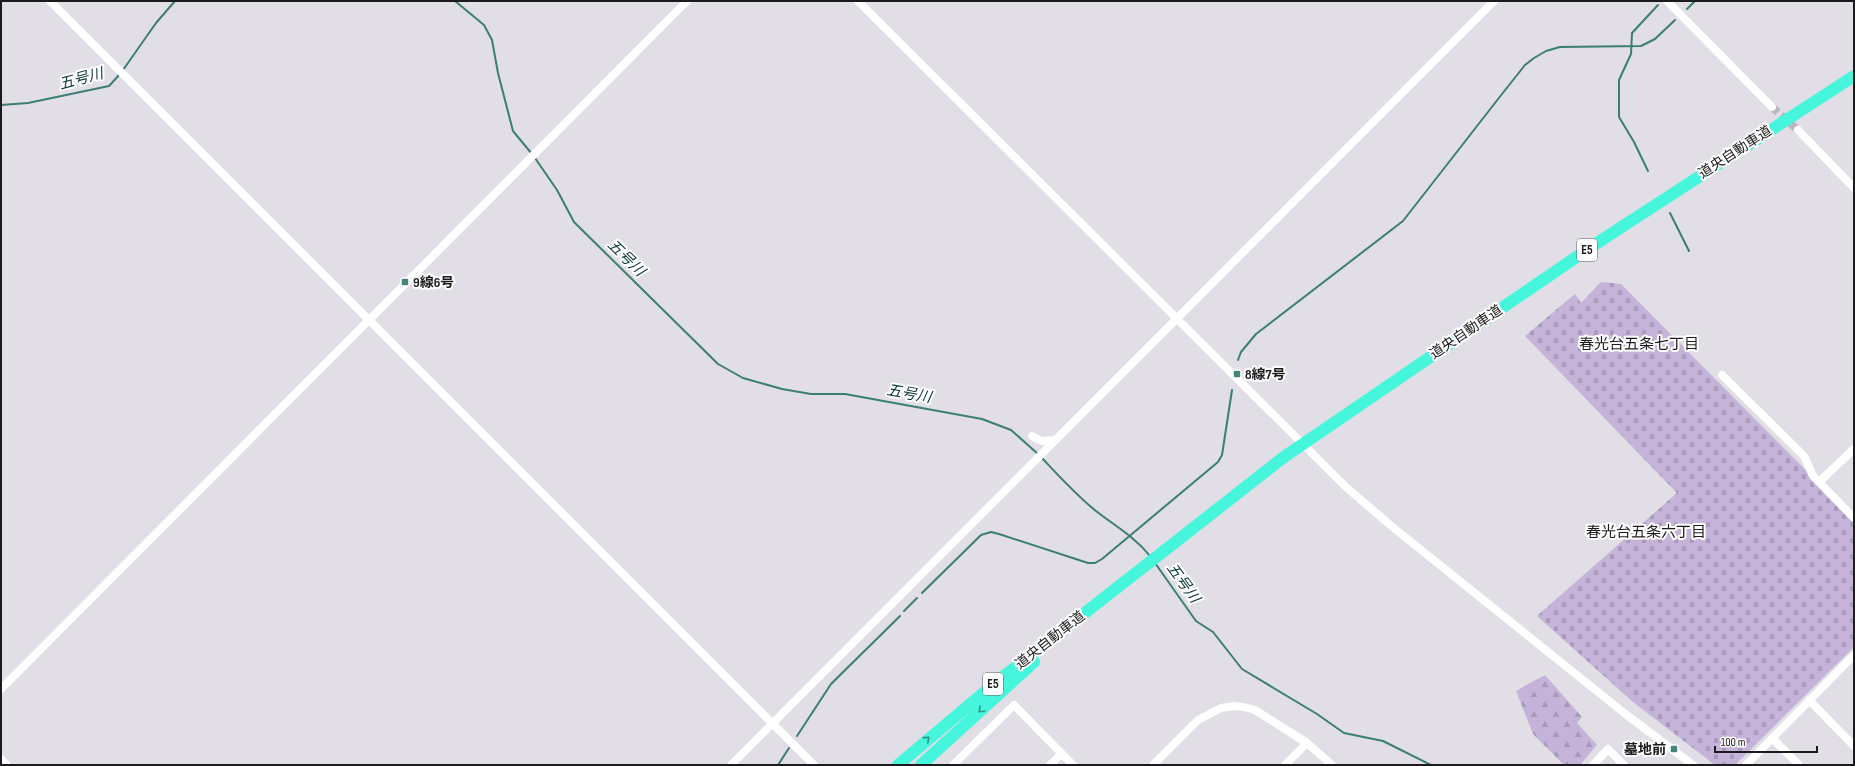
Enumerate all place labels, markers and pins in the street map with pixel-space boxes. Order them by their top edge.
place label: 9線6号 [413,274,454,291]
marker: 9線6号 [400,277,410,287]
place label: 8線7号 [1245,366,1286,383]
marker: 8線7号 [1232,369,1242,379]
place label: 墓地前 [1624,741,1666,758]
marker: 墓地前 [1669,744,1679,754]

